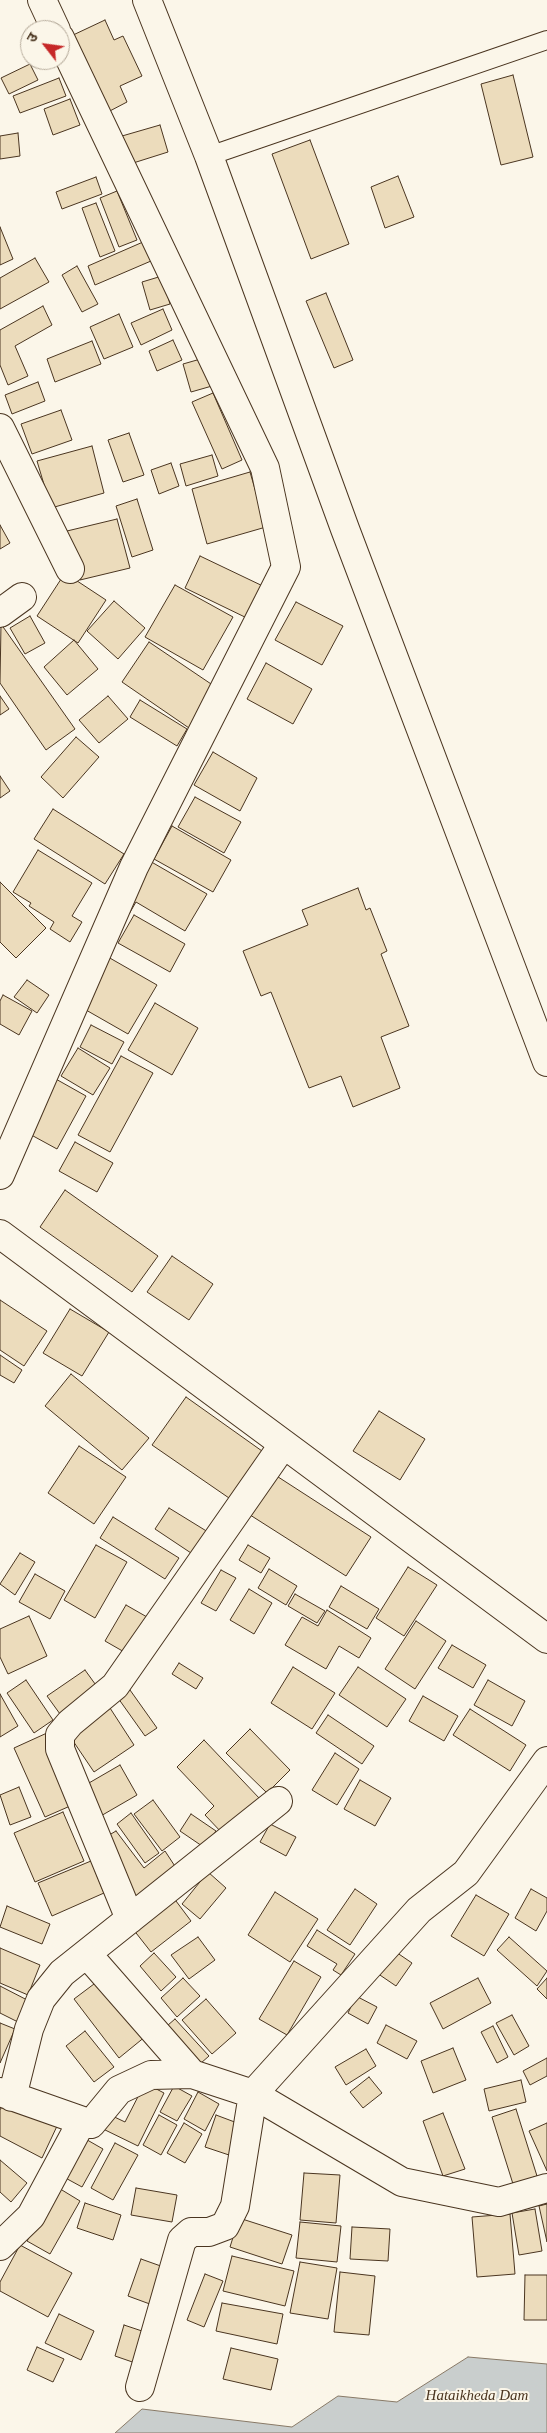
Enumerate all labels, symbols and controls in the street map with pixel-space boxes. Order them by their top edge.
north arrow [20,20,70,70]
text: उ [24,30,41,45]
water label: Hataikheda Dam [426,2387,528,2405]

